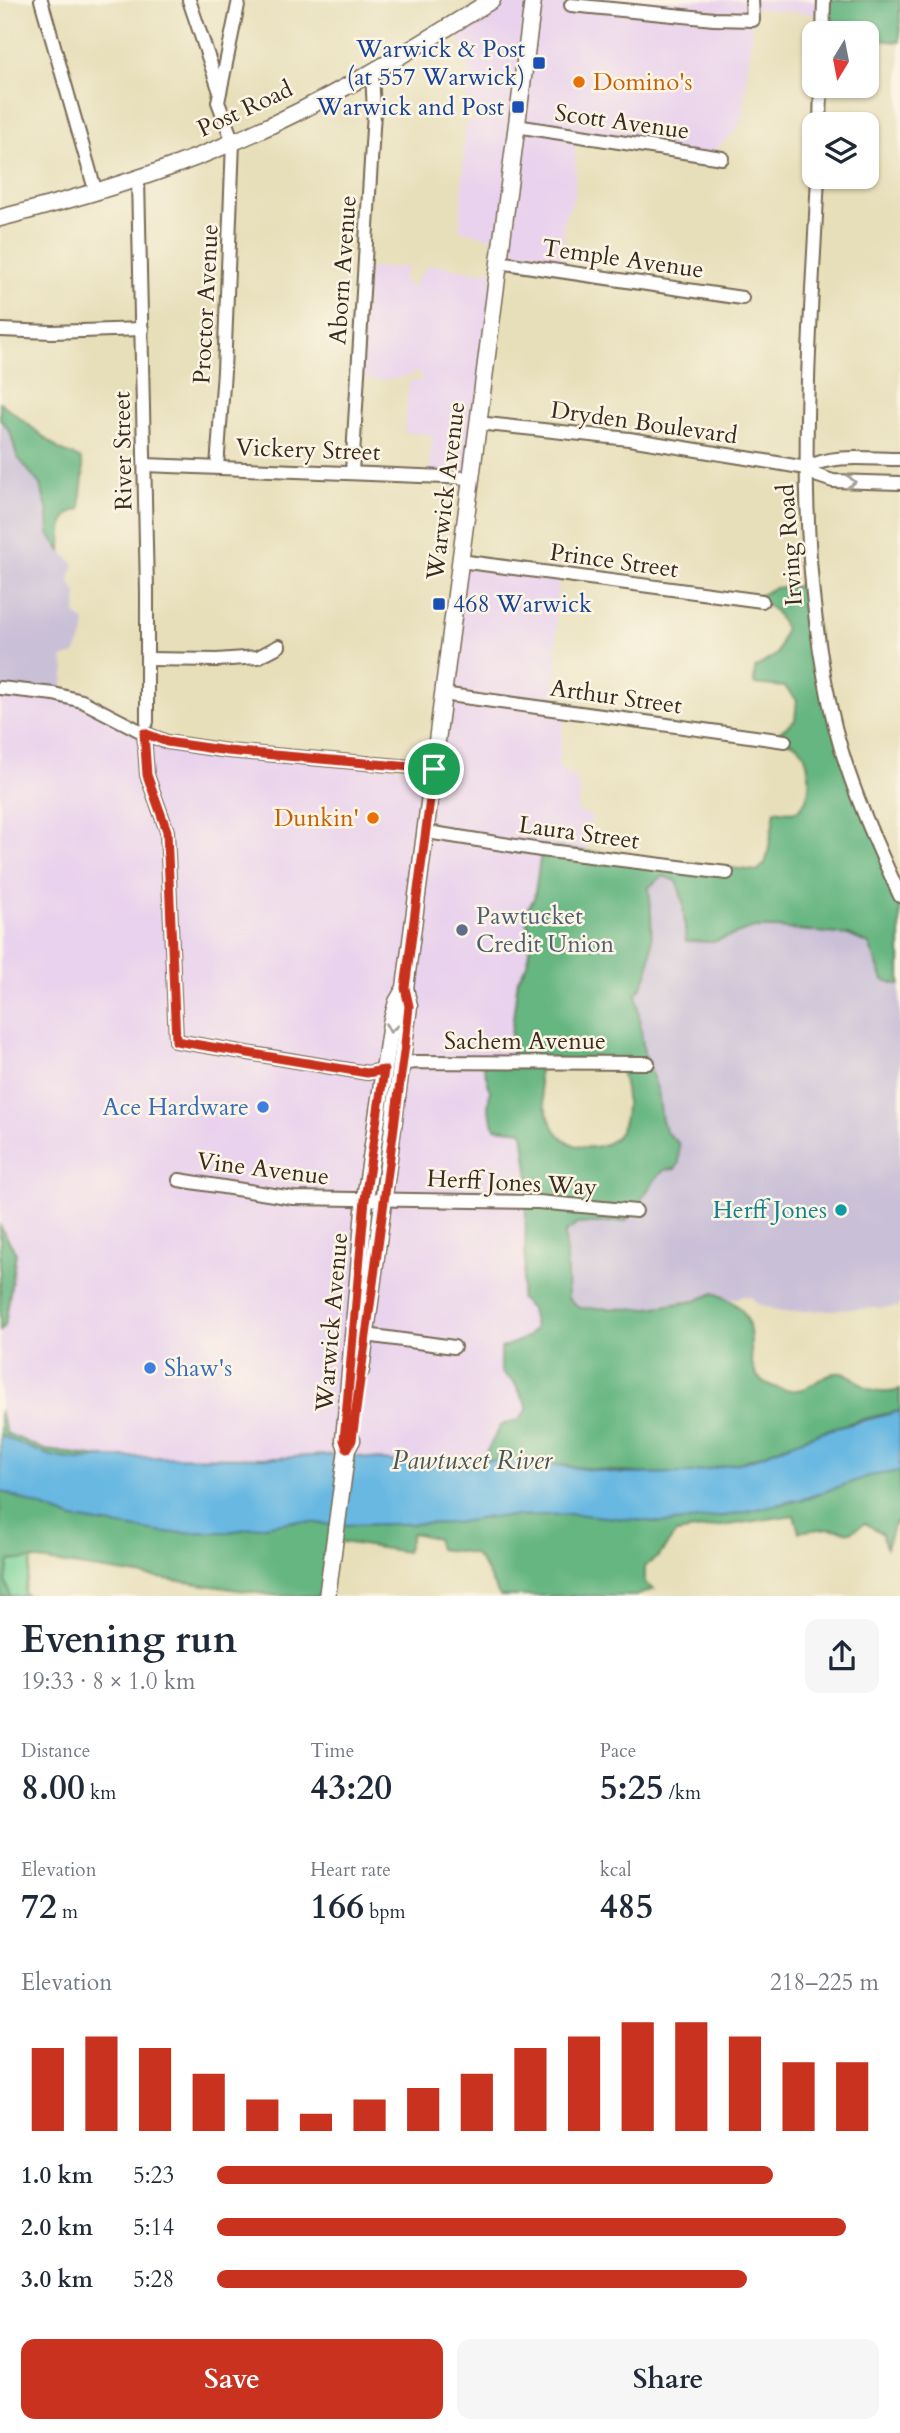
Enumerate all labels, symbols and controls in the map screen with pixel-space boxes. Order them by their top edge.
north arrow [802,21,878,98]
map controls [802,21,879,189]
place label: Warwick & Post (at 557 Warwick) [347,33,525,94]
marker: Warwick & Post (at 557 Warwick) [531,55,547,71]
place label: Domino's [593,66,693,99]
street label: Post Road [192,72,298,146]
marker: Domino's [571,74,587,90]
place label: Warwick and Post [315,91,504,124]
street label: Scott Avenue [553,96,691,148]
marker: Warwick and Post [510,99,526,115]
button: layers [802,112,879,189]
street label: Aborn Avenue [321,194,365,346]
street label: Proctor Avenue [185,223,227,385]
street label: Temple Avenue [540,231,706,287]
street label: River Street [105,391,141,511]
street label: Dryden Boulevard [549,394,740,452]
street label: Warwick Avenue [419,400,473,583]
street label: Vickery Street [235,431,381,469]
one-way arrow [846,474,857,489]
street label: Irving Road [769,483,811,607]
street label: Prince Street [548,536,681,586]
place label: 468 Warwick [453,588,592,621]
marker: 468 Warwick [431,596,447,612]
street label: Arthur Street [548,671,684,723]
pin [404,739,464,799]
icon: arrive [415,750,453,788]
place label: Dunkin' [274,802,359,835]
street label: Laura Street [517,808,642,858]
marker: Dunkin' [365,810,381,826]
place label: Pawtucket Credit Union [476,900,615,961]
marker: Pawtucket Credit Union [454,922,470,938]
one-way arrow [384,1022,399,1034]
street label: Sachem Avenue [444,1025,606,1058]
place label: Ace Hardware [102,1091,249,1124]
marker: Ace Hardware [255,1099,271,1115]
street label: Vine Avenue [195,1145,331,1193]
street label: Herff Jones Way [426,1162,598,1204]
place label: Herff Jones [713,1194,827,1227]
marker: Herff Jones [833,1202,849,1218]
street label: Warwick Avenue [308,1231,356,1414]
place label: Shaw's [164,1352,232,1385]
marker: Shaw's [142,1360,158,1376]
water label: Pawtuxet River [392,1443,554,1478]
text: Evening run [21,1614,237,1666]
button: share [805,1619,879,1693]
text: 19:33 · 8 × 1.0 km [21,1666,195,1697]
text: Distance [21,1738,90,1764]
text: Time [310,1738,354,1764]
text: Pace [600,1738,636,1764]
text: 8.00 [21,1764,85,1812]
text: 43:20 [310,1764,392,1812]
text: 5:25 [600,1764,664,1812]
text: km [85,1780,116,1806]
text: /km [664,1780,701,1806]
text: Elevation [21,1857,96,1883]
text: Heart rate [310,1857,391,1883]
text: kcal [600,1857,632,1883]
text: 72 [21,1883,57,1931]
text: 166 [310,1883,364,1931]
text: 485 [600,1883,653,1931]
text: m [57,1899,78,1925]
text: bpm [364,1899,406,1925]
text: Elevation [21,1967,112,1998]
text: 218–225 m [770,1967,879,1998]
text: 1.0 km [21,2160,93,2191]
text: 5:23 [133,2160,174,2191]
text: 2.0 km [21,2212,93,2243]
text: 5:14 [133,2212,174,2243]
text: 3.0 km [21,2264,93,2295]
text: 5:28 [133,2264,174,2295]
button: Save [21,2339,443,2419]
button: Share [457,2339,879,2419]

